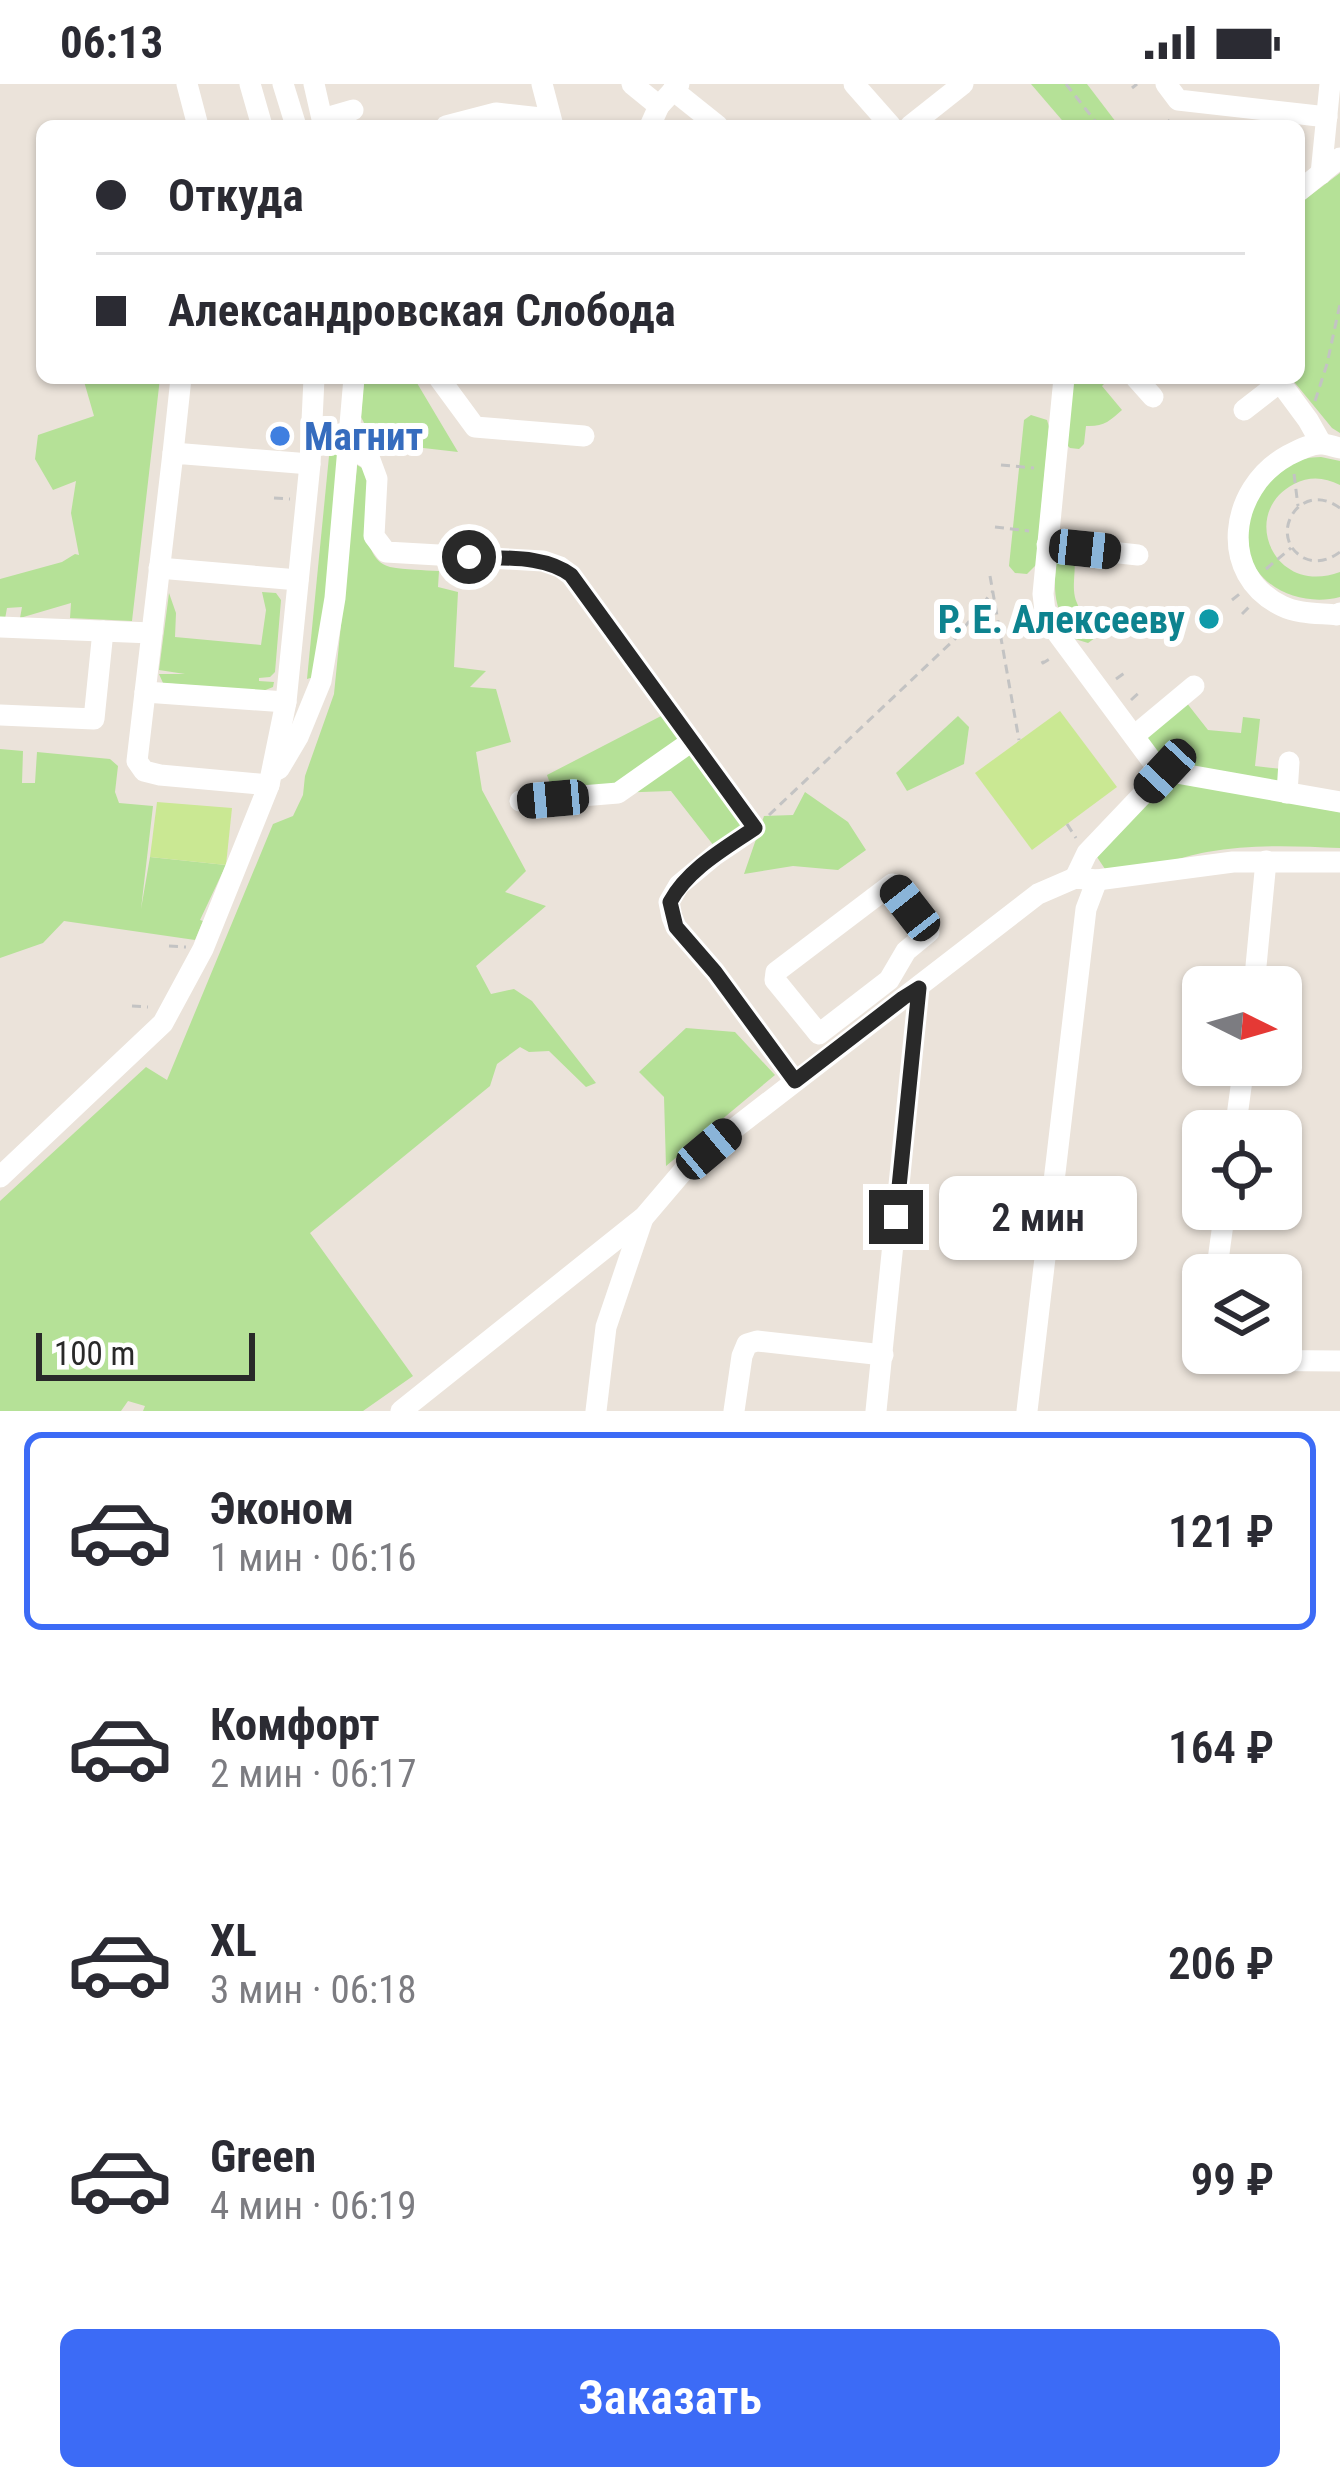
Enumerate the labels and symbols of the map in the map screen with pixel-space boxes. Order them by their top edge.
place label: Магнит [304,414,423,460]
marker: Магнит [267,423,293,449]
car [1047,527,1123,571]
route start [442,530,496,584]
place label: Р. Е. Алексееву [938,597,1186,643]
marker: Р. Е. Алексееву [1196,606,1222,632]
car [1127,732,1203,810]
car [516,778,590,820]
car [874,869,946,947]
north arrow [1182,966,1302,1086]
car [670,1112,748,1186]
callout: 2 мин [938,1175,1136,1259]
route end [869,1190,923,1244]
scale bar [36,1327,255,1380]

